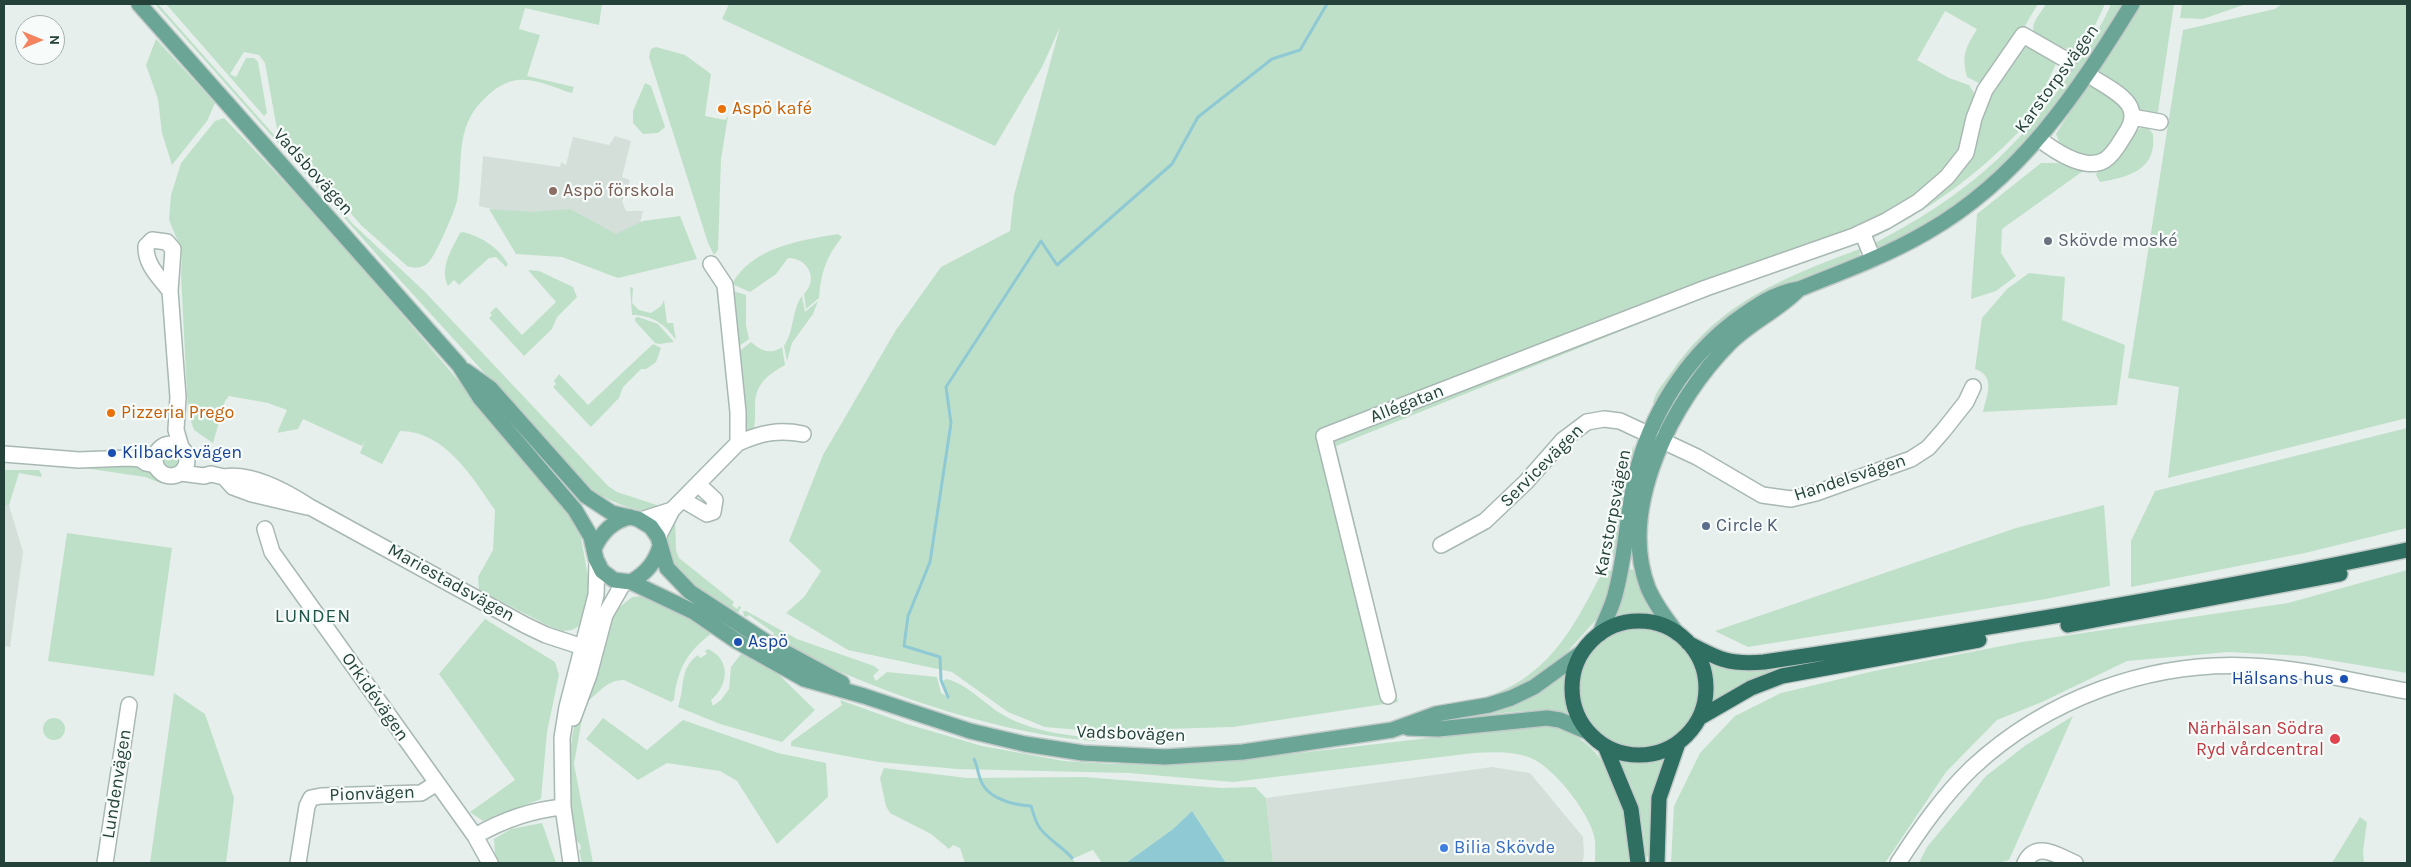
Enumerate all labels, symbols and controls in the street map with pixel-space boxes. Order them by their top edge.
north arrow [15,15,65,65]
street label: Karstorpsvägen [2010,20,2104,138]
text: N [46,35,63,45]
place label: Aspö kafé [732,98,812,120]
marker: Aspö kafé [716,103,728,115]
street label: Vadsbovägen [268,124,358,220]
place label: Aspö förskola [563,180,674,202]
marker: Aspö förskola [547,185,559,197]
place label: Skövde moské [2058,230,2178,252]
marker: Skövde moské [2042,235,2054,247]
street label: Allégatan [1367,380,1447,428]
place label: Pizzeria Prego [121,402,234,424]
marker: Pizzeria Prego [105,407,117,419]
street label: Servicevägen [1496,420,1588,512]
place label: Kilbacksvägen [122,442,242,464]
marker: Kilbacksvägen [106,447,118,459]
street label: Karstorpsvägen [1590,448,1636,578]
street label: Handelsvägen [1791,450,1909,506]
place label: Circle K [1716,515,1778,537]
marker: Circle K [1700,520,1712,532]
street label: Mariestadsvägen [384,539,518,627]
district label: LUNDEN [274,606,352,628]
place label: Aspö [748,631,788,653]
marker: Aspö [732,636,744,648]
street label: Orkidévägen [337,649,413,745]
place label: Hälsans hus [2232,668,2334,690]
marker: Hälsans hus [2338,673,2350,685]
place label: Närhälsan Södra Ryd vårdcentral [2187,718,2324,761]
street label: Vadsbovägen [1076,721,1186,747]
street label: Lundenvägen [98,728,136,840]
marker: Närhälsan Södra Ryd vårdcentral [2328,732,2342,746]
street label: Pionvägen [329,782,415,806]
place label: Bilia Skövde [1454,837,1555,859]
marker: Bilia Skövde [1438,842,1450,854]

